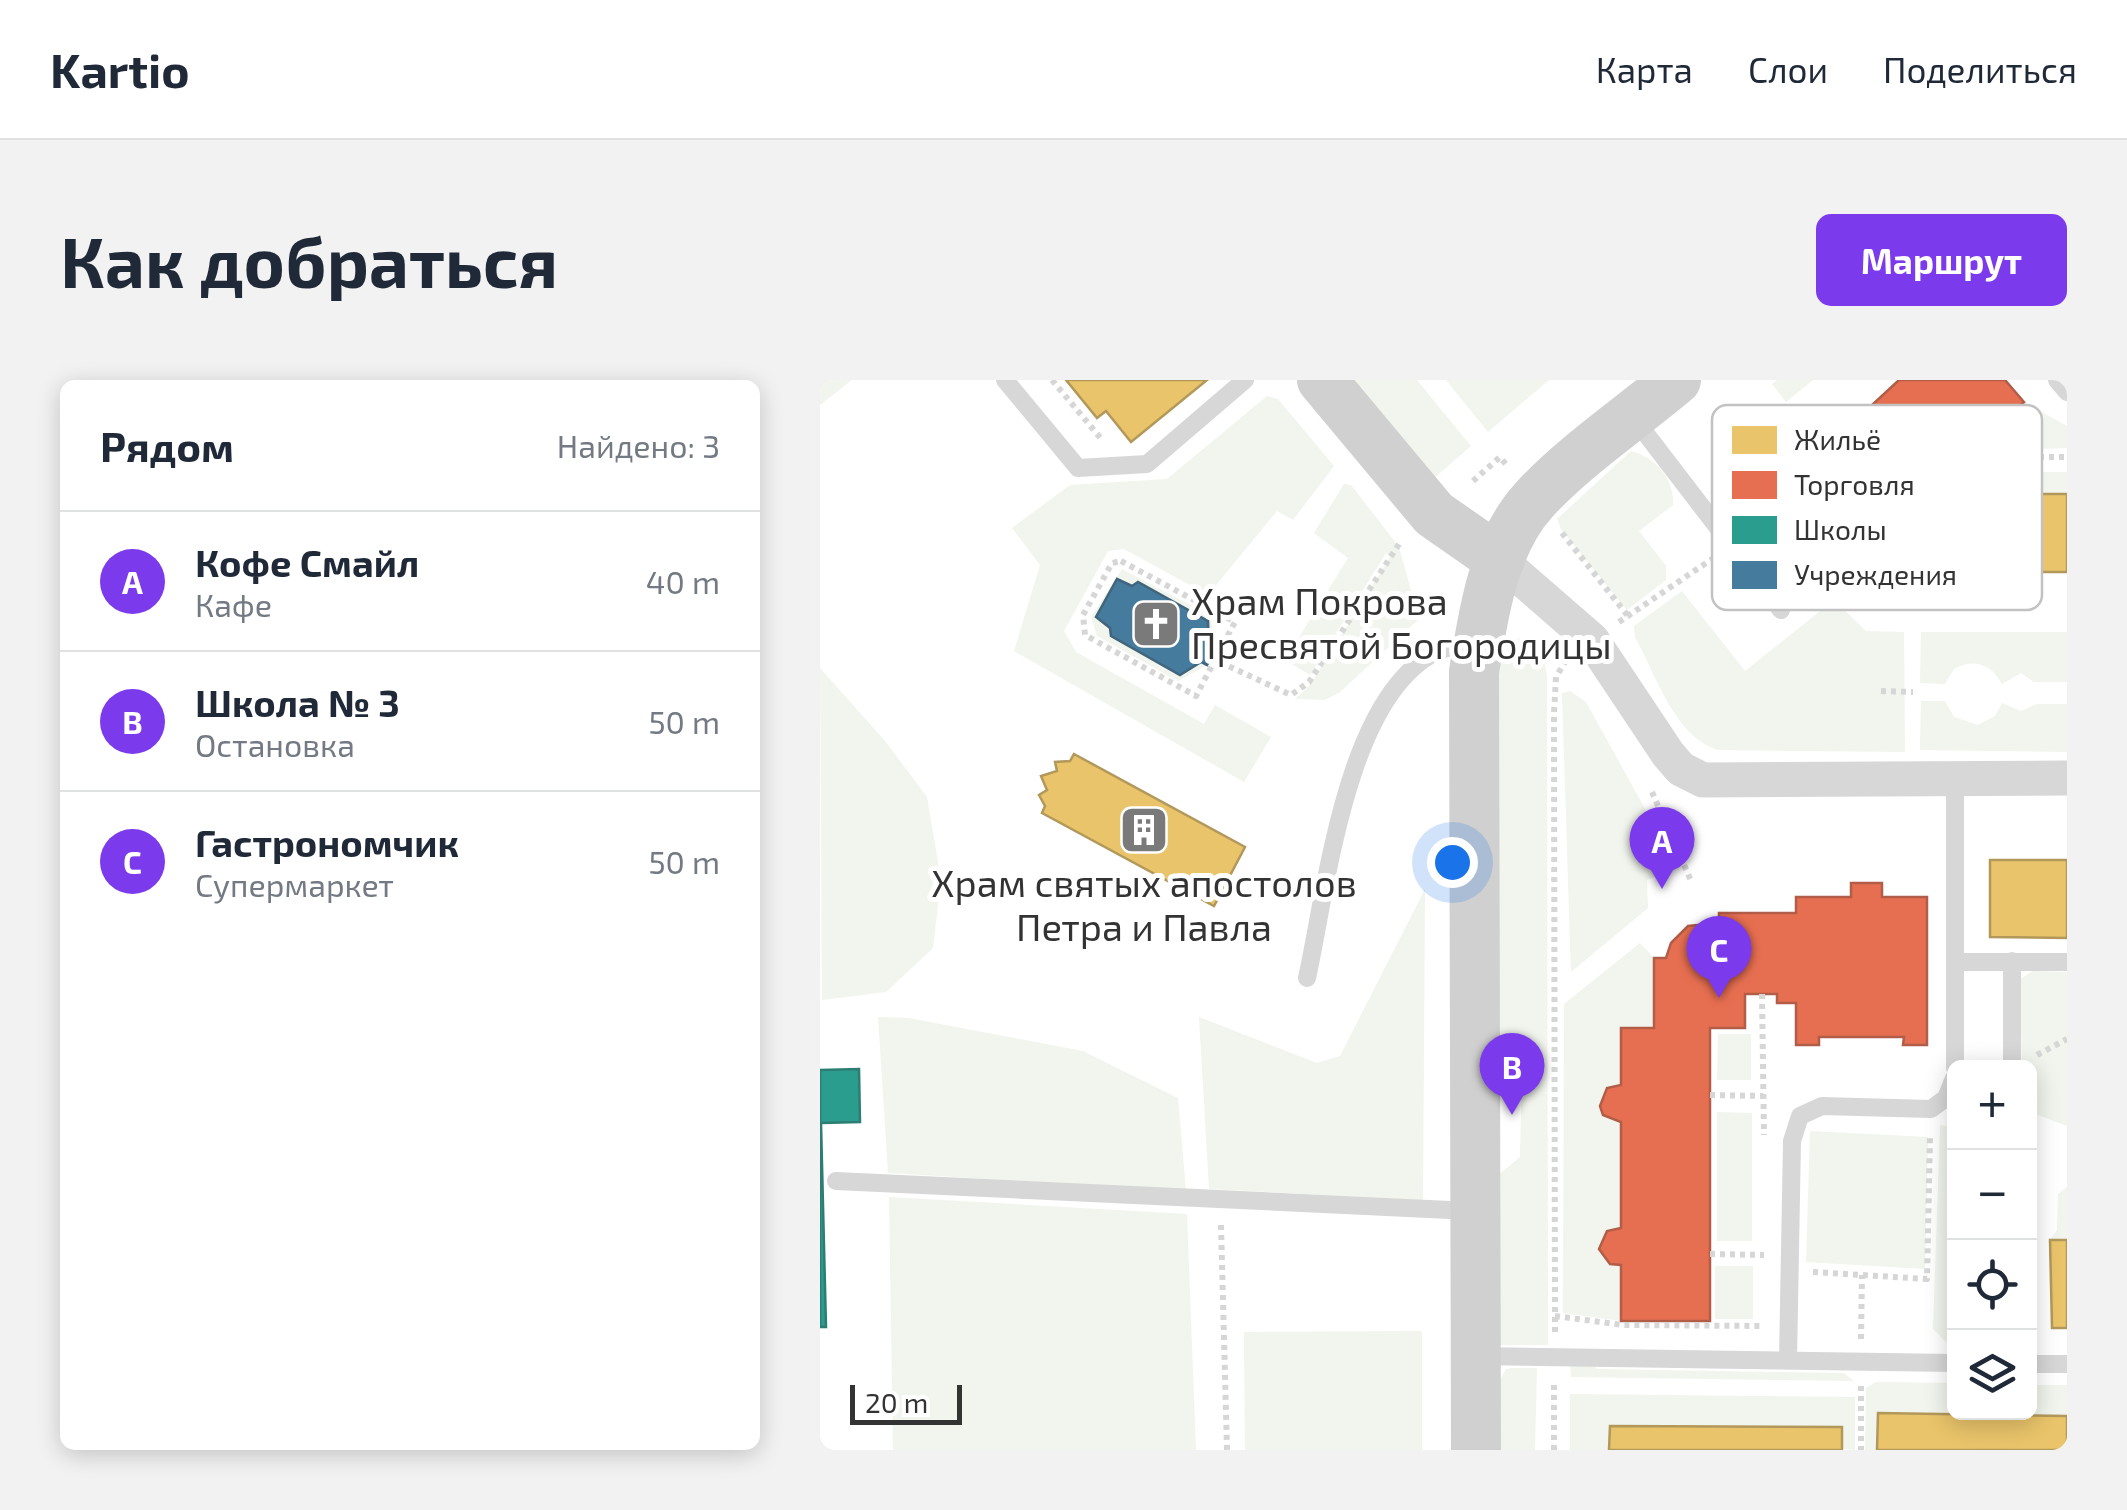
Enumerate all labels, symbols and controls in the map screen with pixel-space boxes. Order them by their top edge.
text: Kartio [50,40,190,98]
text: Карта [1596,48,1693,90]
text: Слои [1748,48,1828,90]
text: Поделиться [1883,48,2077,90]
button: Маршрут [1816,214,2067,306]
text: Как добраться [60,218,558,302]
legend [1712,405,2042,610]
text: Рядом [100,420,234,470]
text: Жильё [1794,422,1881,456]
text: Найдено: 3 [557,426,720,464]
text: Торговля [1794,467,1915,501]
text: Школы [1794,512,1887,546]
text: Кофе Смайл [195,539,419,585]
text: Учреждения [1794,557,1957,591]
text: A [122,562,143,600]
text: 40 m [646,562,720,600]
place label: Храм Покрова Пресвятой Богородицы [1191,577,1612,667]
text: Кафе [195,585,272,623]
church icon: Храм Покрова Пресвятой Богородицы [1130,598,1182,650]
text: Школа № 3 [195,679,400,725]
text: B [122,702,143,740]
text: 50 m [648,702,720,740]
text: Остановка [195,725,355,763]
building icon: Храм святых апостолов Петра и Павла [1118,804,1170,856]
pin: A [1630,806,1694,889]
text: Гастрономчик [195,819,459,865]
your location [1427,837,1478,888]
text: C [123,842,142,880]
text: 50 m [648,842,720,880]
place label: Храм святых апостолов Петра и Павла [931,859,1357,949]
text: Супермаркет [195,865,394,903]
pin: C [1686,916,1752,998]
pin: B [1480,1032,1544,1115]
map controls [1947,1060,2037,1420]
button: + [1947,1060,2037,1150]
button: − [1947,1150,2037,1240]
button: locate [1947,1240,2037,1330]
button: layers [1947,1330,2037,1420]
scale bar [850,1380,962,1424]
text: 20 m [865,1385,928,1419]

